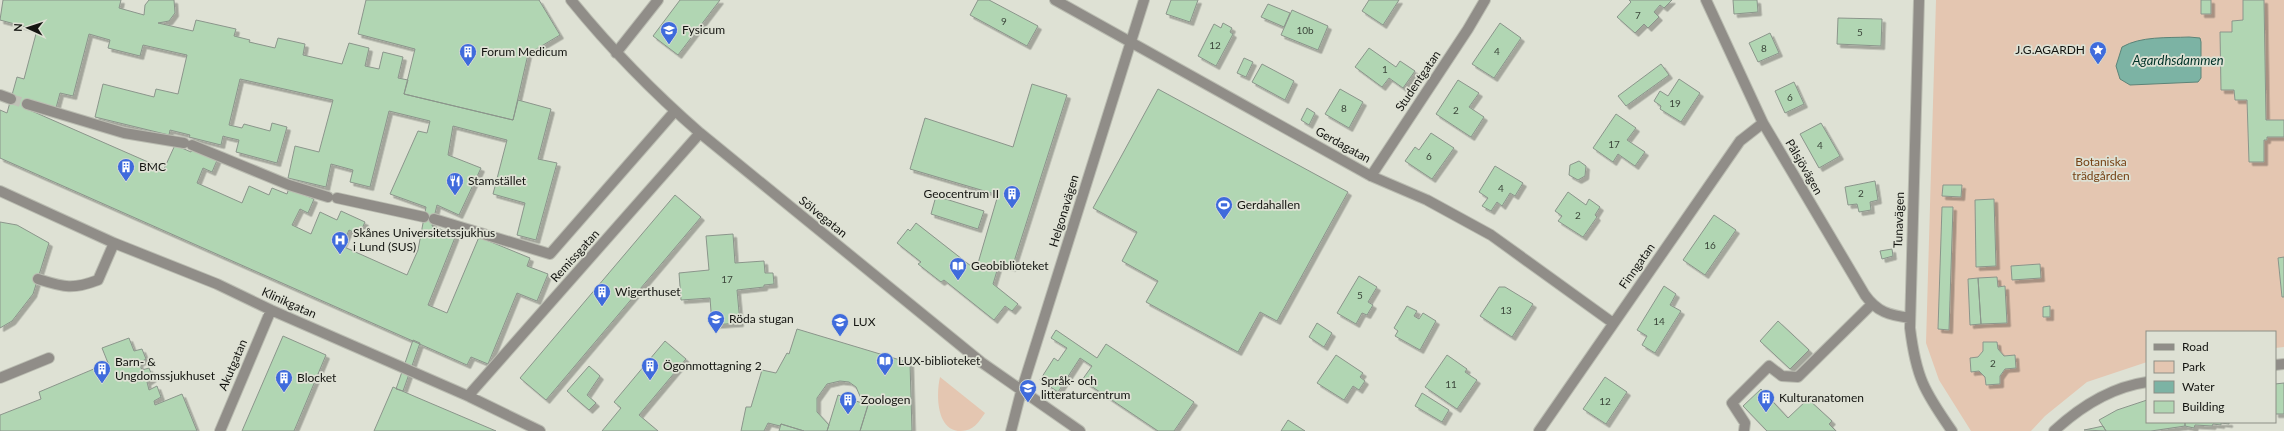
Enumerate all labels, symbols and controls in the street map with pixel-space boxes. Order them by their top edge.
north arrow [8,8,48,48]
house number: 7 [1635,9,1641,21]
house number: 9 [1001,15,1007,27]
school or university icon: Fysicum [659,20,679,45]
place label: Fysicum [682,22,725,37]
text: N [11,23,24,32]
house number: 10b [1296,24,1314,36]
house number: 5 [1857,26,1863,38]
house number: 12 [1209,39,1221,51]
place icon: J.G.AGARDH [2088,40,2108,65]
building icon: Forum Medicum [458,42,478,67]
house number: 8 [1761,42,1767,54]
place label: J.G.AGARDH [2015,42,2085,57]
place label: Forum Medicum [481,44,567,59]
house number: 4 [1494,45,1500,57]
street label: Studentgatan [1392,47,1443,114]
water label: Agardhsdammen [2131,52,2224,68]
house number: 1 [1382,63,1388,75]
house number: 6 [1787,91,1793,103]
house number: 19 [1669,97,1681,109]
house number: 8 [1341,102,1347,114]
house number: 2 [1453,104,1459,116]
street label: Gerdagatan [1313,123,1374,166]
street label: Pålsjövägen [1783,136,1826,197]
house number: 17 [1608,138,1620,150]
house number: 4 [1817,139,1823,151]
house number: 6 [1426,150,1432,162]
park label: Botaniska trädgården [2072,154,2130,183]
building icon: BMC [116,157,136,182]
place label: BMC [139,159,166,174]
restaurant icon: Stamstället [445,171,465,196]
place label: Stamstället [468,173,527,188]
street label: Helgonavägen [1045,173,1082,249]
house number: 4 [1498,182,1504,194]
building icon: Geocentrum II [1002,184,1022,209]
place label: Geocentrum II [924,186,999,201]
house number: 2 [1858,187,1864,199]
street label: Tunavägen [1890,192,1907,248]
street label: Sölvegatan [796,193,850,241]
sports icon: Gerdahallen [1214,195,1234,220]
place label: Gerdahallen [1237,197,1300,212]
house number: 2 [1575,209,1581,221]
place label: Skånes Universitetssjukhus i Lund (SUS) [353,225,495,254]
street label: Remissgatan [547,226,602,285]
hospital icon: Skånes Universitetssjukhus i Lund (SUS) [330,230,350,255]
house number: 16 [1704,239,1716,251]
street label: Finngatan [1615,240,1658,291]
library icon: Geobiblioteket [948,256,968,281]
place label: Geobiblioteket [971,258,1049,273]
house number: 17 [721,273,733,285]
building icon: Wigerthuset [592,282,612,307]
street label: Klinikgatan [259,284,319,321]
place label: Wigerthuset [615,284,681,299]
house number: 5 [1357,289,1363,301]
house number: 13 [1500,304,1512,316]
school or university icon: Röda stugan [706,309,726,334]
place label: Röda stugan [729,311,794,326]
school or university icon: LUX [830,312,850,337]
place label: LUX [853,314,876,329]
house number: 14 [1653,315,1665,327]
legend [2146,331,2276,423]
street label: Akutgatan [215,337,250,393]
text: Road [2182,339,2209,354]
library icon: LUX-biblioteket [875,351,895,376]
place label: LUX-biblioteket [898,353,981,368]
place label: Barn- & Ungdomssjukhuset [115,354,216,383]
building icon: Ögonmottagning 2 [640,356,660,381]
house number: 2 [1990,357,1996,369]
place label: Ögonmottagning 2 [663,358,762,373]
building icon: Barn- & Ungdomssjukhuset [92,359,112,384]
text: Park [2182,359,2206,374]
building icon: Blocket [274,368,294,393]
place label: Blocket [297,370,337,385]
place label: Språk- och litteraturcentrum [1041,373,1130,402]
school or university icon: Språk- och litteraturcentrum [1018,378,1038,403]
house number: 11 [1445,378,1457,390]
text: Water [2182,379,2215,394]
building icon: Kulturanatomen [1756,388,1776,413]
building icon: Zoologen [838,390,858,415]
place label: Kulturanatomen [1779,390,1864,405]
place label: Zoologen [861,392,910,407]
house number: 12 [1599,395,1611,407]
text: Building [2182,399,2225,414]

